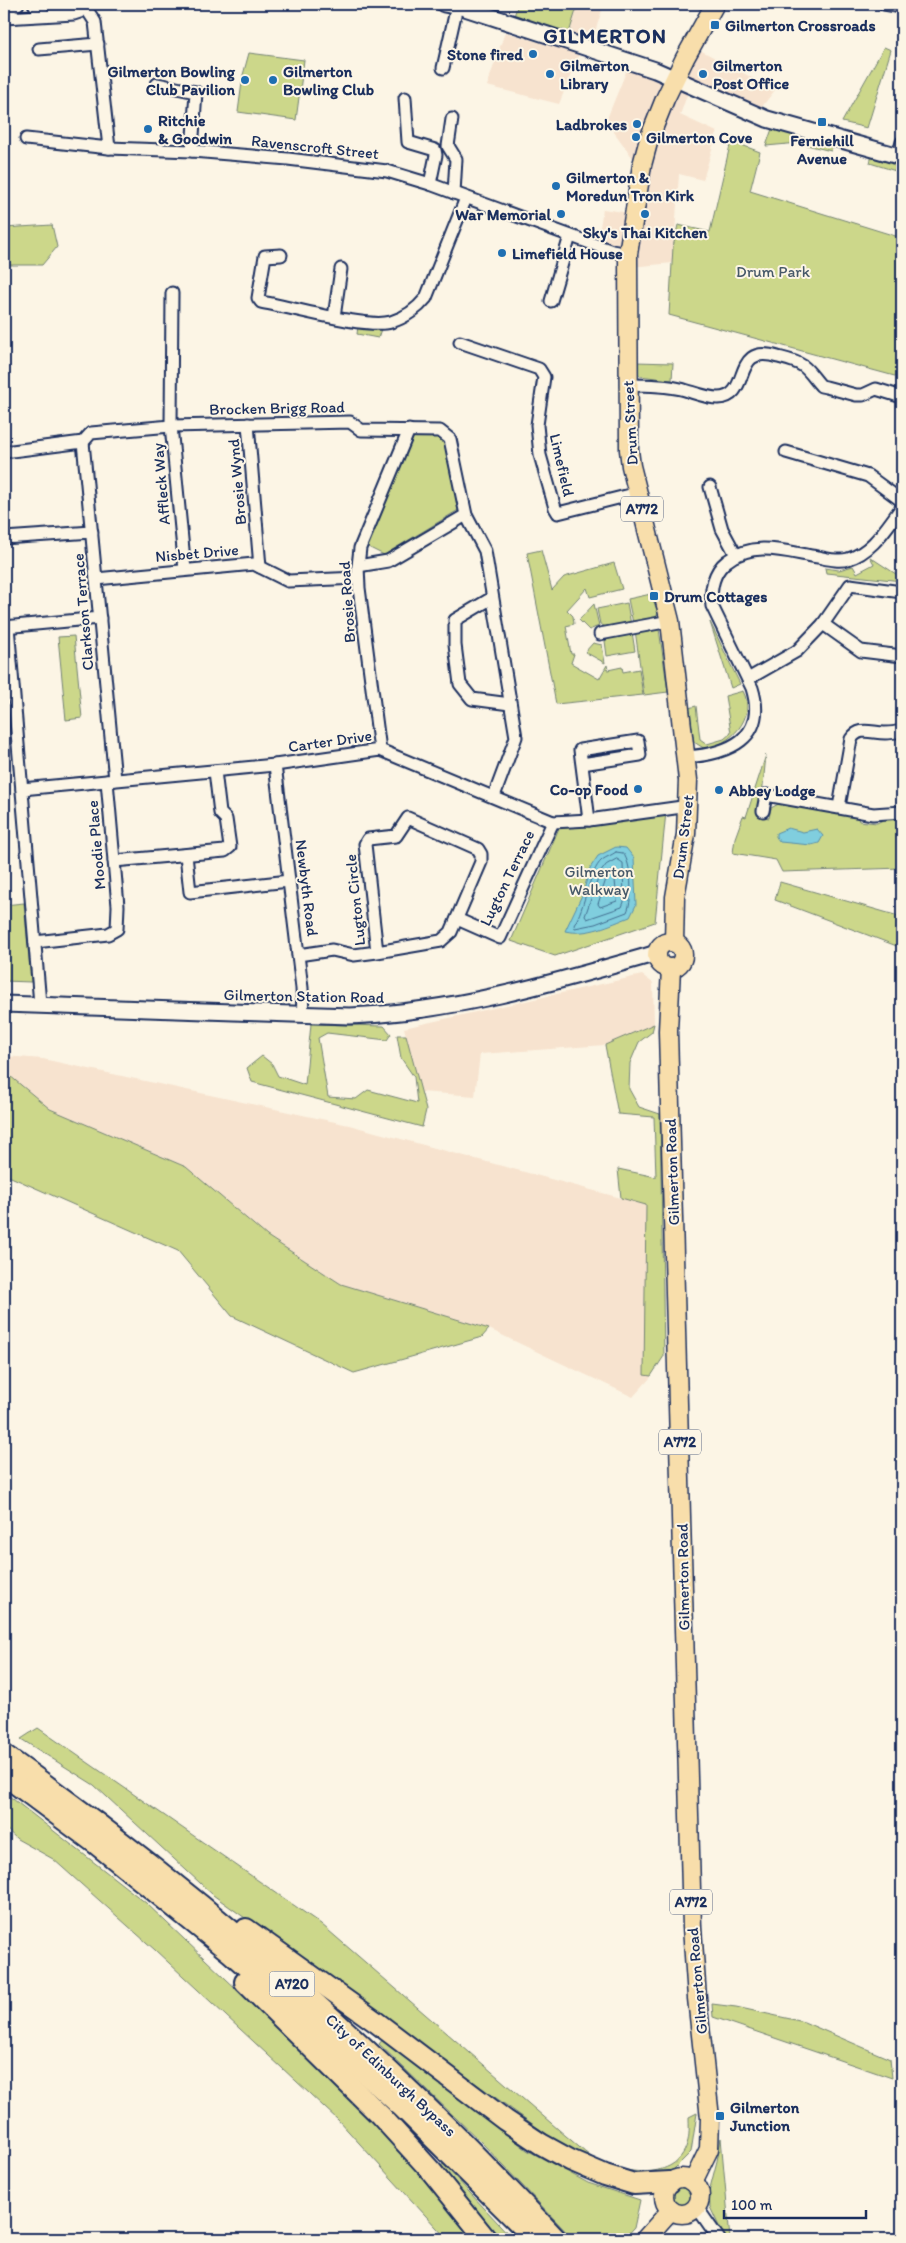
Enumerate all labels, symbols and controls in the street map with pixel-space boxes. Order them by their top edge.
place label: Gilmerton Crossroads [725,16,876,35]
marker: Gilmerton Crossroads [709,19,721,31]
district label: GILMERTON [543,23,667,48]
place label: Stone fired [447,45,523,64]
marker: Stone fired [527,48,539,60]
place label: Gilmerton Library [560,56,630,94]
place label: Gilmerton Post Office [713,56,789,93]
place label: Gilmerton Bowling Club Pavilion [107,62,236,99]
place label: Gilmerton Bowling Club [283,62,374,100]
marker: Gilmerton Library [544,68,556,80]
marker: Gilmerton Post Office [697,68,709,80]
marker: Gilmerton Bowling Club Pavilion [239,74,251,86]
marker: Gilmerton Bowling Club [267,74,279,86]
place label: Ritchie & Goodwin [158,111,233,148]
place label: Ladbrokes [556,115,627,134]
marker: Ferniehill Avenue [816,116,828,128]
marker: Ladbrokes [631,118,643,130]
marker: Ritchie & Goodwin [142,123,154,135]
place label: Gilmerton Cove [646,128,753,147]
street label: Ravenscroft Street [250,131,380,163]
marker: Gilmerton Cove [630,131,642,143]
place label: Ferniehill Avenue [790,131,854,168]
place label: Gilmerton & Moredun Tron Kirk [566,168,695,205]
marker: Gilmerton & Moredun Tron Kirk [550,180,562,192]
place label: War Memorial [455,205,551,224]
marker: War Memorial [555,208,567,220]
marker: Sky's Thai Kitchen [639,208,651,220]
place label: Sky's Thai Kitchen [583,223,708,243]
place label: Limefield House [512,244,623,263]
marker: Limefield House [496,247,508,259]
park label: Drum Park [736,262,811,281]
street label: Drum Street [618,380,642,466]
street label: Brocken Brigg Road [209,397,345,419]
street label: Limefield [546,432,579,499]
street label: Brosie Wynd [224,438,250,526]
street label: Affleck Way [148,442,174,526]
road number: A772 [621,496,663,522]
street label: Nisbet Drive [155,540,239,566]
street label: Clarkson Terrace [68,553,98,671]
street label: Brosie Road [335,560,359,644]
place label: Drum Cottages [664,587,767,607]
marker: Drum Cottages [648,590,660,602]
street label: Carter Drive [287,726,373,756]
place label: Co-op Food [550,780,628,800]
place label: Abbey Lodge [728,781,816,801]
marker: Co-op Food [632,783,644,795]
marker: Abbey Lodge [713,784,725,796]
street label: Drum Street [668,794,698,880]
street label: Moodie Place [83,799,109,891]
street label: Lugton Terrace [476,827,538,929]
street label: Newbyth Road [292,839,322,938]
street label: Lugton Circle [341,853,369,947]
park label: Gilmerton Walkway [564,862,634,899]
street label: Gilmerton Station Road [223,985,385,1007]
street label: Gilmerton Road [661,1118,683,1226]
road number: A772 [659,1430,701,1454]
street label: Gilmerton Road [673,1523,693,1631]
road number: A772 [670,1890,712,1914]
street label: Gilmerton Road [683,1927,711,2035]
road number: A720 [270,1972,314,1996]
street label: City of Edinburgh Bypass [322,2010,460,2140]
place label: Gilmerton Junction [729,2098,800,2135]
marker: Gilmerton Junction [714,2110,726,2122]
scale bar [724,2188,866,2220]
text: 100 m [731,2196,773,2214]

